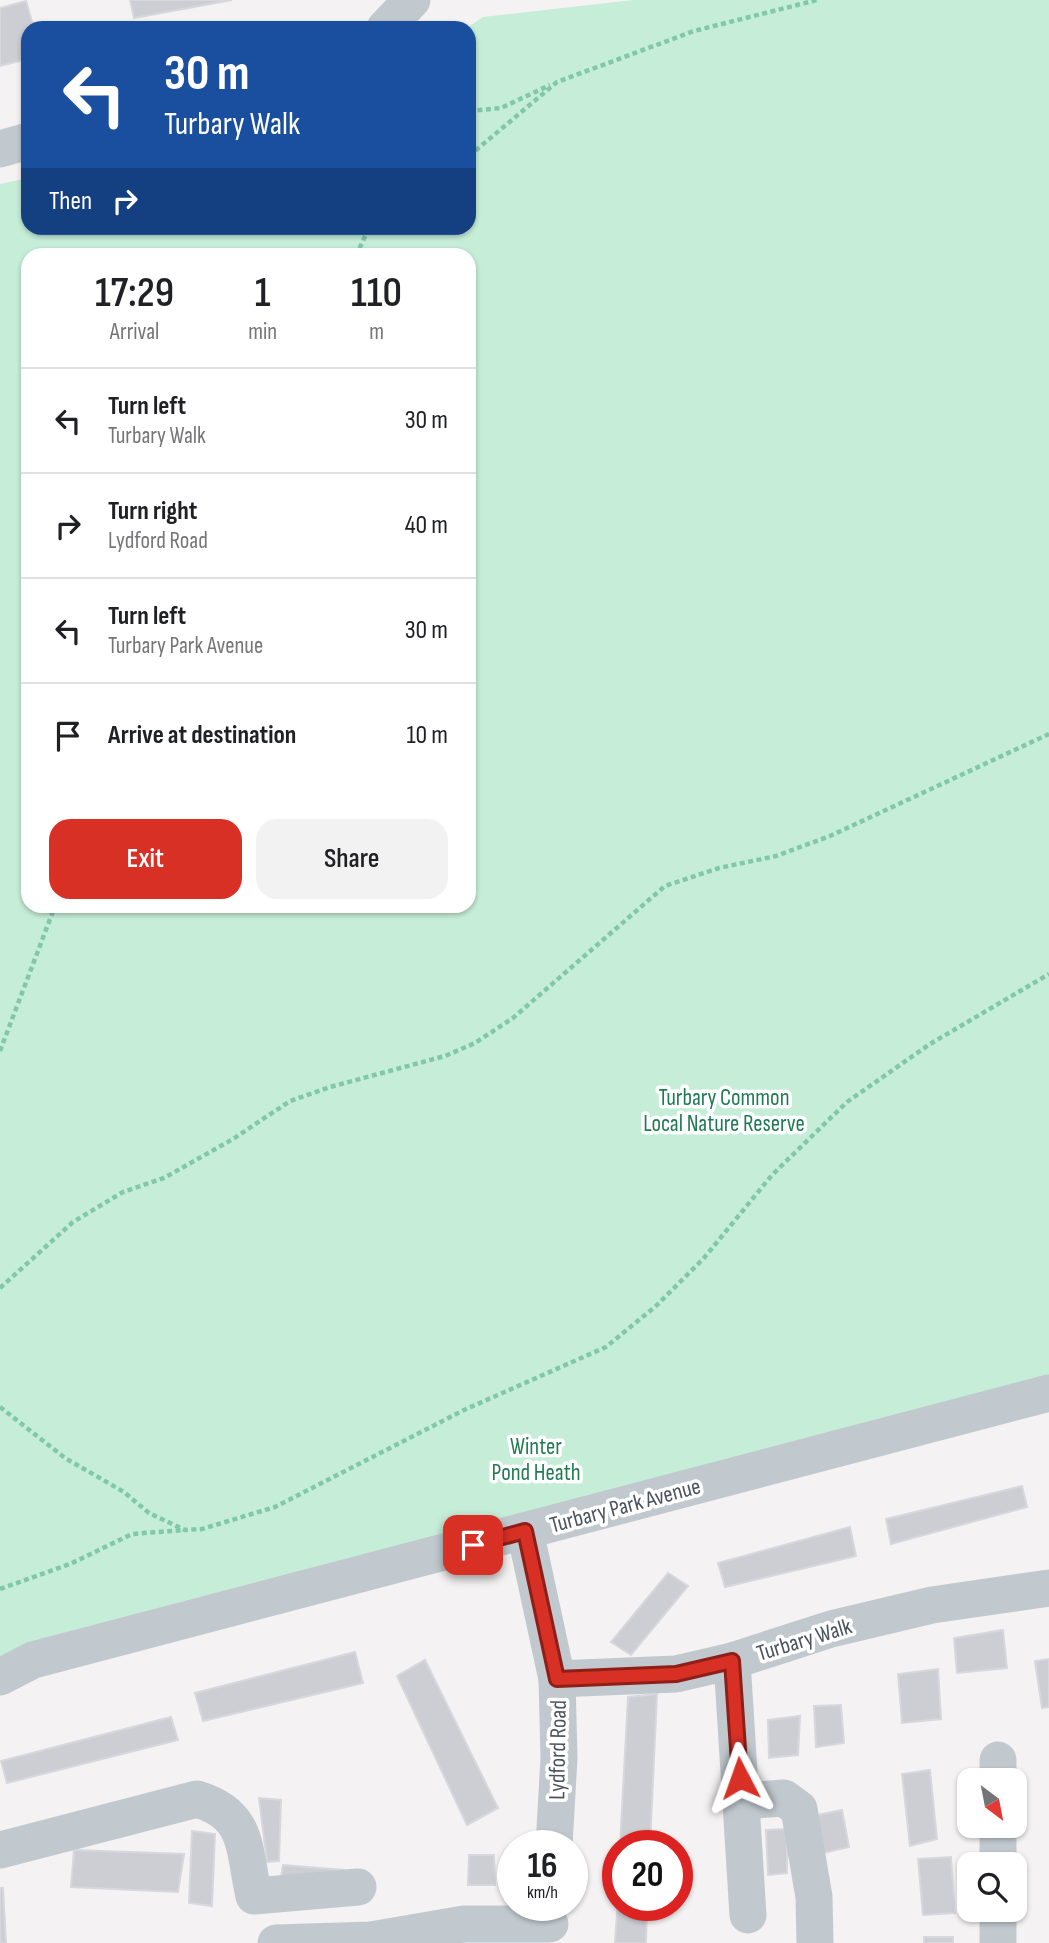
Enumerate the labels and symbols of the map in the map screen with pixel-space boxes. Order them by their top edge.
park label: Turbary Common Local Nature Reserve [643,1084,805,1138]
park label: Winter Pond Heath [492,1433,581,1487]
street label: Turbary Park Avenue [547,1472,704,1540]
pin [443,1515,503,1575]
street label: Turbary Walk [753,1612,855,1668]
street label: Lydford Road [543,1700,573,1800]
position arrow [703,1741,777,1815]
north arrow [957,1768,1027,1838]
speed limit sign: 20 [602,1830,693,1921]

